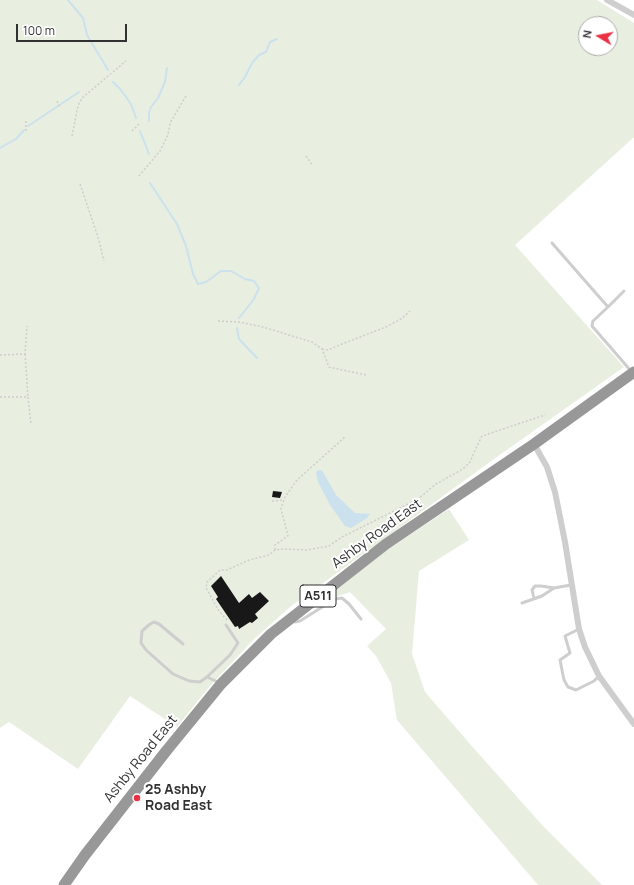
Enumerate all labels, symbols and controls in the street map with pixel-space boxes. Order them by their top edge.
scale bar [18,16,129,42]
north arrow [578,16,618,56]
text: 100 m [23,22,55,39]
text: N [579,29,595,39]
street label: Ashby Road East [329,496,425,572]
road number: A511 [300,585,336,607]
street label: Ashby Road East [101,712,181,806]
place label: 25 Ashby Road East [145,782,212,814]
marker: 25 Ashby Road East [132,793,142,803]

